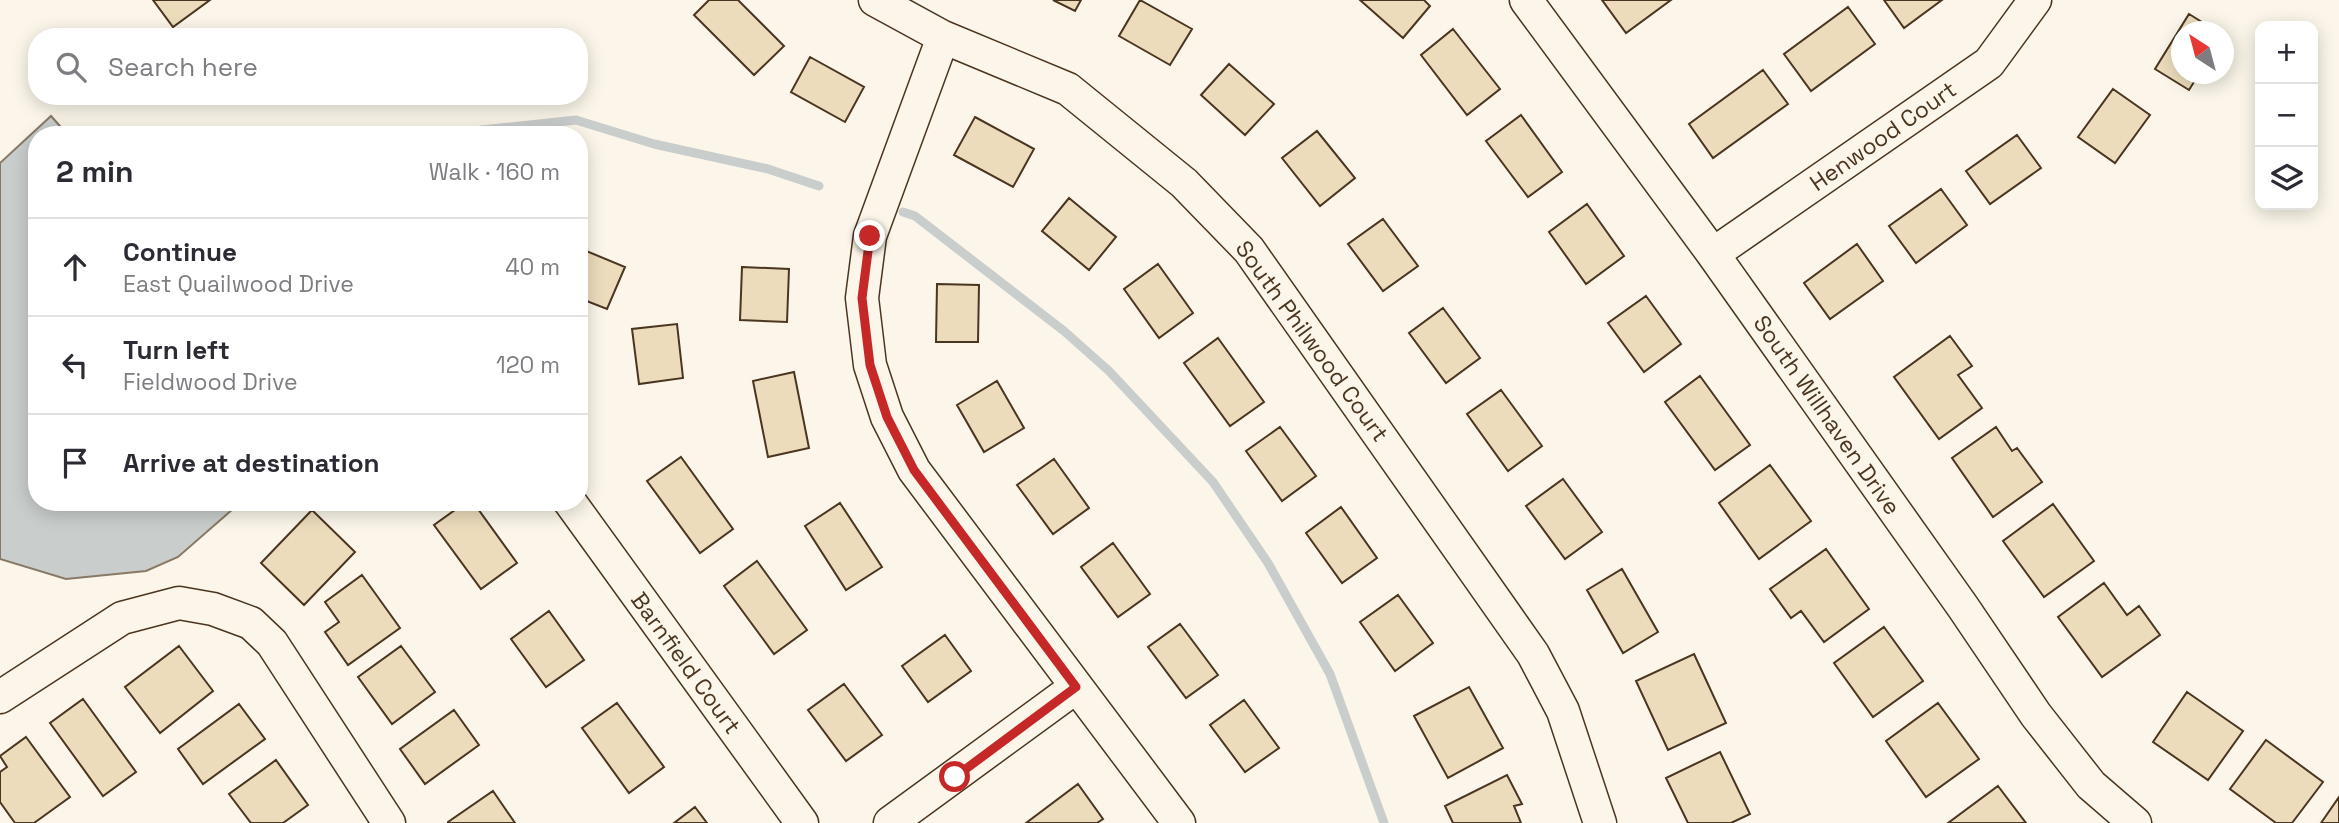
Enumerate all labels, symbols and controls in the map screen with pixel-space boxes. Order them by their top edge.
north arrow [2171,21,2234,84]
map controls [2255,21,2318,210]
button: + [2255,21,2318,84]
search box [28,28,588,105]
icon: search [52,48,90,86]
text: Search here [108,50,258,84]
street label: Henwood Court [1804,74,1962,198]
button: − [2255,84,2318,147]
button: layers [2255,147,2318,210]
text: 2 min [56,152,134,191]
text: Walk · 160 m [429,157,560,187]
route end [854,220,885,251]
street label: South Philwood Court [1229,234,1395,448]
text: Continue [123,235,237,269]
icon: ahead [56,248,94,286]
text: 40 m [505,252,560,282]
text: East Quailwood Drive [123,269,354,299]
street label: South Willhaven Drive [1747,309,1907,521]
text: Turn left [123,333,230,367]
icon: left [56,346,94,384]
text: 120 m [496,350,560,380]
text: Fieldwood Drive [123,367,298,397]
icon: arrive [56,444,94,482]
text: Arrive at destination [123,446,380,480]
street label: Barnfield Court [624,586,748,740]
route start [939,761,970,792]

